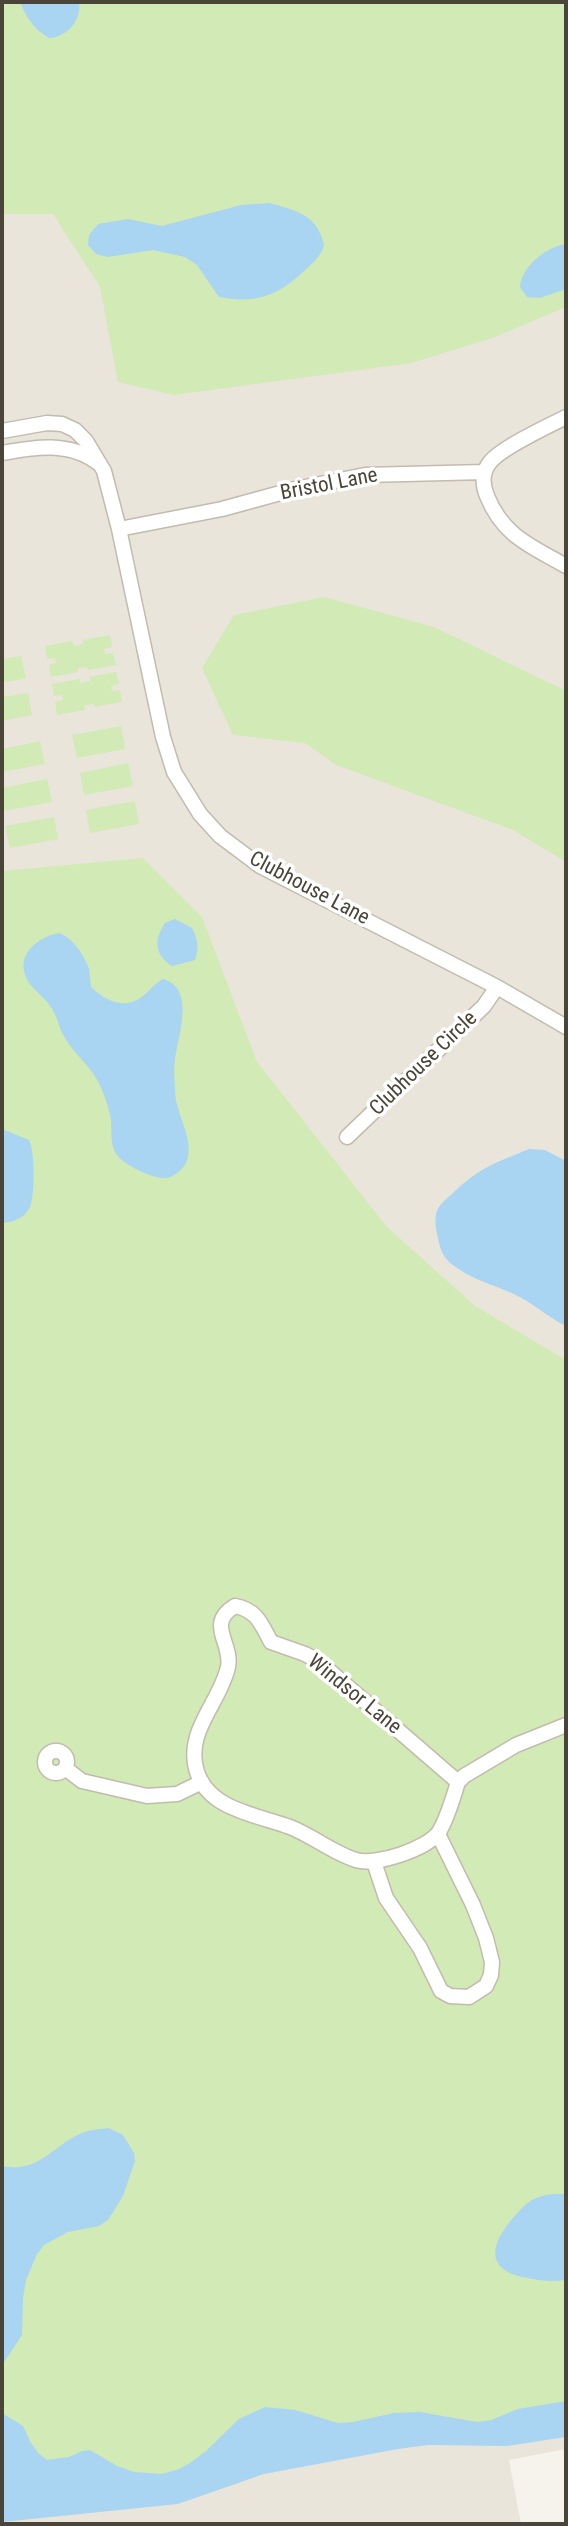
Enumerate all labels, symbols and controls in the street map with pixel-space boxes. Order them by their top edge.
street label: Bristol Lane [278,463,380,507]
street label: Clubhouse Lane [245,847,373,931]
street label: Clubhouse Circle [365,1006,483,1122]
street label: Windsor Lane [302,1650,406,1740]

